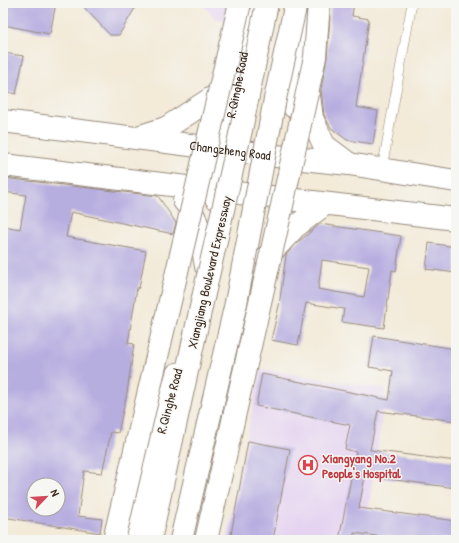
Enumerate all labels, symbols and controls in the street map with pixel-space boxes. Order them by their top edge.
street label: R.Qinghe Road [221,50,252,119]
street label: Changzheng Road [189,136,272,164]
street label: Xiangjiang Boulevard Expressway [183,193,235,350]
street label: R.Qinghe Road [152,366,186,436]
place label: Xiangyang No.2 People's Hospital [322,449,401,483]
hospital icon: Xiangyang No.2 People's Hospital [297,454,319,476]
north arrow [26,477,66,517]
text: N [47,487,63,499]

